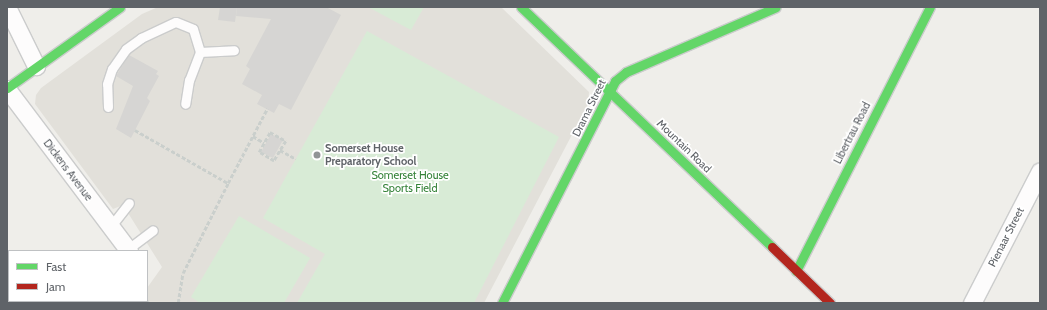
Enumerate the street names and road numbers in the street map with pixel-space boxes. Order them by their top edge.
street label: Drama Street [569,77,609,139]
street label: Libertrau Road [831,100,873,166]
street label: Mountain Road [654,117,714,175]
street label: Dickens Avenue [41,137,95,203]
street label: Pienaar Street [985,205,1027,269]

